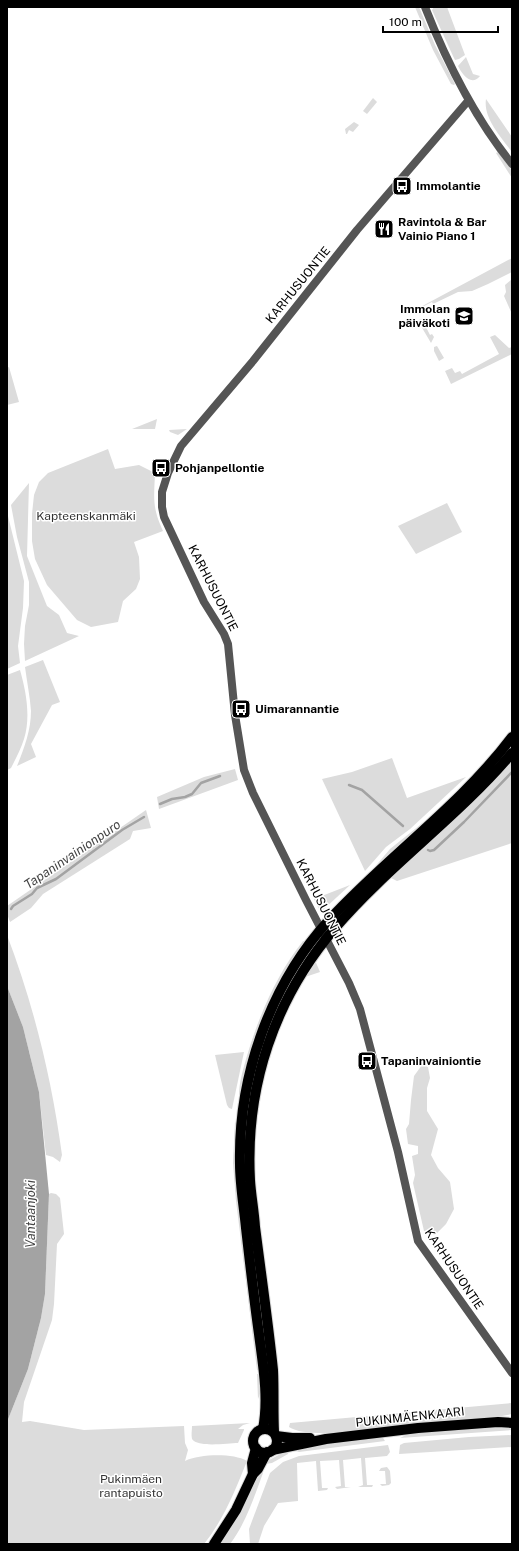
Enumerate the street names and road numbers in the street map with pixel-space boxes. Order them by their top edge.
street label: KARHUSUONTIE [263,244,333,326]
street label: KARHUSUONTIE [185,543,241,633]
street label: KARHUSUONTIE [293,857,349,947]
street label: KARHUSUONTIE [422,1226,486,1312]
street label: PUKINMÄENKAARI [355,1404,465,1430]

